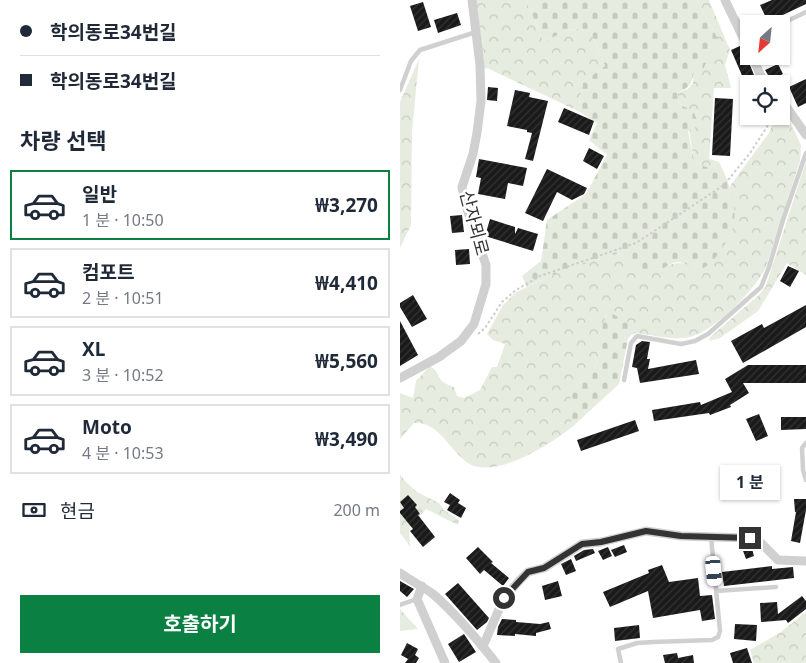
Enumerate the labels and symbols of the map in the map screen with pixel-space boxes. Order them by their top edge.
north arrow [740,15,790,65]
street label: 산자뫼로 [455,188,495,258]
callout: 1 분 [720,466,780,500]
route end [739,527,761,549]
car [705,555,722,587]
route start [493,587,515,609]

